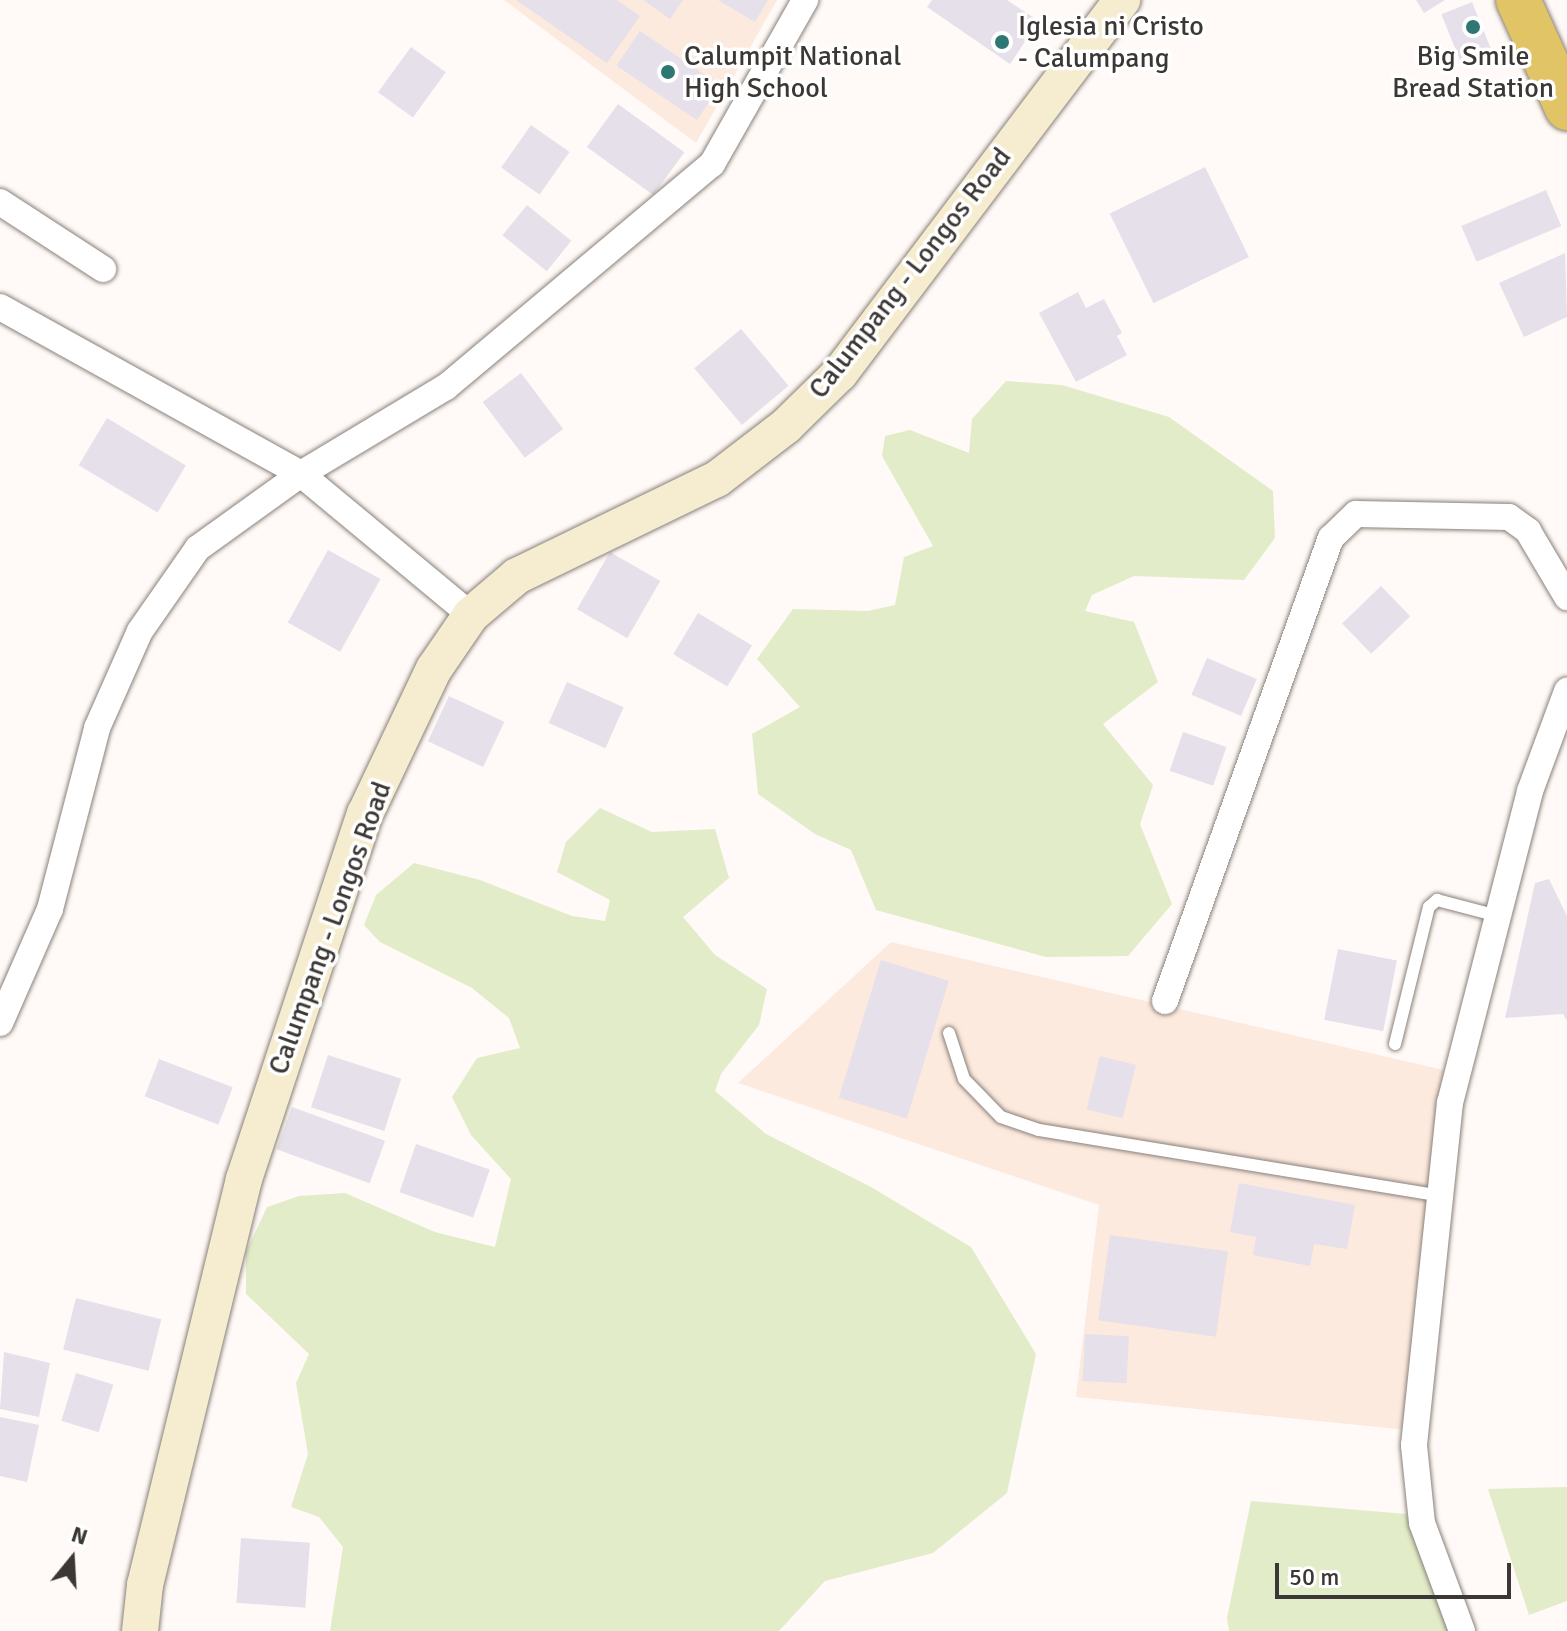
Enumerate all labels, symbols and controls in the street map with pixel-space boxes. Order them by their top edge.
place label: Iglesia ni Cristo - Calumpang [1018,9,1204,75]
marker: Big Smile Bread Station [1464,18,1482,36]
marker: Iglesia ni Cristo - Calumpang [993,33,1011,51]
place label: Calumpit National High School [684,39,901,105]
place label: Big Smile Bread Station [1392,39,1554,105]
marker: Calumpit National High School [659,63,677,81]
street label: Calumpang - Longos Road [802,141,1018,405]
street label: Calumpang - Longos Road [261,777,399,1079]
north arrow [32,1519,112,1599]
text: N [68,1520,91,1551]
scale bar [1279,1547,1515,1597]
text: 50 m [1289,1562,1339,1592]

